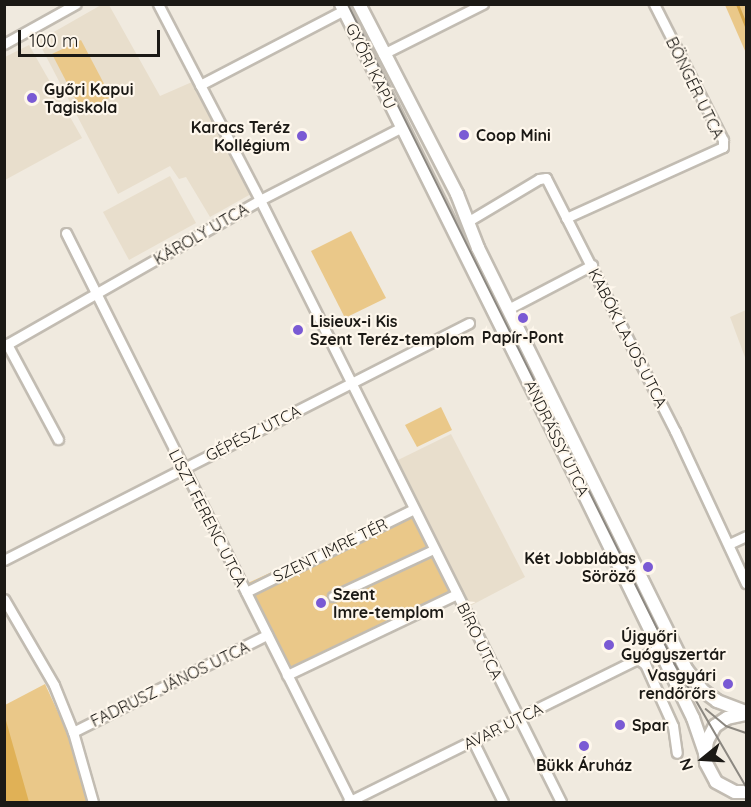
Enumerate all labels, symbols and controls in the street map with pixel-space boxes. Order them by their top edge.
scale bar [21,18,164,56]
street label: GYŐRI KAPU [342,20,400,112]
text: 100 m [29,29,78,52]
street label: BÖNGÉR UTCA [662,34,728,142]
place label: Győri Kapui Tagiskola [44,79,133,117]
marker: Győri Kapui Tagiskola [25,91,39,105]
place label: Karacs Teréz Kollégium [191,117,290,155]
place label: Coop Mini [476,125,551,145]
marker: Coop Mini [457,128,471,142]
marker: Karacs Teréz Kollégium [295,129,309,143]
street label: KÁROLY UTCA [150,199,252,269]
street label: KABÓK LAJOS UTCA [584,265,672,411]
place label: Lisieux-i Kis Szent Teréz-templom [310,311,474,349]
marker: Papír-Pont [516,311,530,325]
marker: Lisieux-i Kis Szent Teréz-templom [291,323,305,337]
place label: Papír-Pont [482,327,564,347]
street label: ANDRÁSSY UTCA [520,377,594,499]
street label: GÉPÉSZ UTCA [202,401,304,465]
street label: LISZT FERENC UTCA [165,446,251,590]
street label: SZENT IMRE TÉR [270,514,390,586]
place label: Két Jobblábas Söröző [524,548,636,586]
marker: Két Jobblábas Söröző [641,560,655,574]
place label: Szent Imre-templom [333,584,444,622]
marker: Szent Imre-templom [314,596,328,610]
street label: BÍRÓ UTCA [453,599,507,683]
place label: Újgyőri Gyógyszertár [621,626,726,664]
street label: FADRUSZ JÁNOS UTCA [87,637,253,731]
marker: Újgyőri Gyógyszertár [602,638,616,652]
place label: Vasgyári rendőrőrs [639,665,716,703]
marker: Vasgyári rendőrőrs [721,677,735,691]
street label: AVAR UTCA [460,699,546,753]
place label: Spar [632,715,669,735]
marker: Spar [613,718,627,732]
north arrow [673,729,733,789]
marker: Bükk Áruház [577,739,591,753]
place label: Bükk Áruház [536,755,632,775]
text: N [675,756,697,773]

